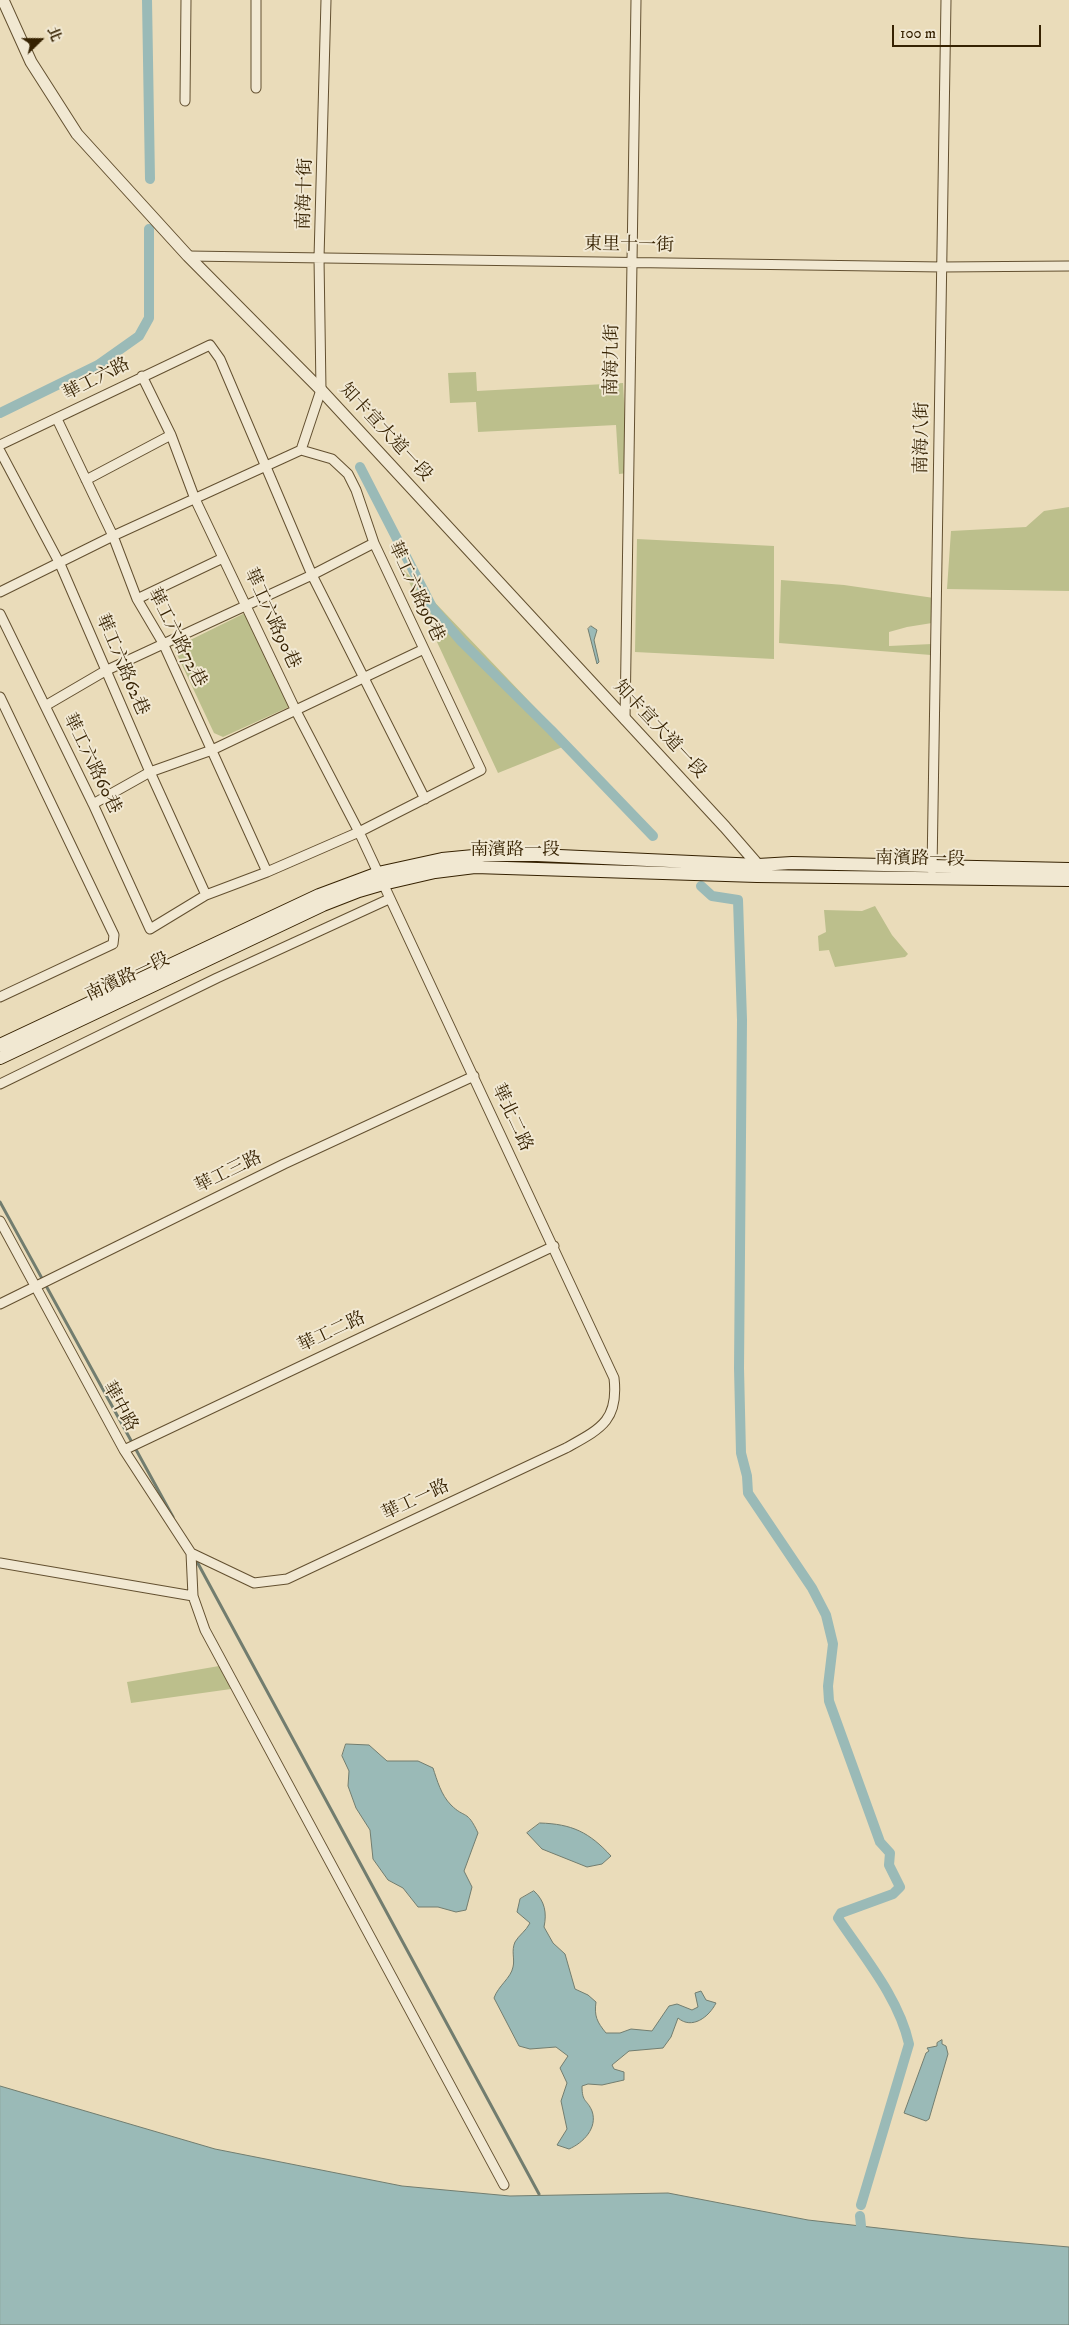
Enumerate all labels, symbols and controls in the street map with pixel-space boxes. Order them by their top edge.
north arrow [15,15,65,65]
scale bar [894,15,1043,47]
text: 100 m [900,24,936,43]
text: 北 [43,25,65,44]
street label: 南海十街 [294,158,318,230]
street label: 東里十一街 [584,234,674,258]
street label: 南海九街 [602,324,624,396]
street label: 華工六路 [60,354,134,406]
street label: 知卡宣大道一段 [334,380,436,486]
street label: 南海八街 [912,402,934,474]
street label: 華工六路96巷 [382,538,448,646]
street label: 華工六路90巷 [238,565,304,673]
street label: 華工六路72巷 [142,585,210,691]
street label: 華工六路62巷 [90,611,152,719]
street label: 知卡宣大道一段 [608,677,710,783]
street label: 華工六路60巷 [57,710,125,818]
street label: 南濱路一段 [470,840,560,862]
street label: 南濱路一段 [875,848,965,872]
street label: 南濱路一段 [83,949,173,1007]
street label: 華北二路 [486,1081,536,1155]
street label: 華工三路 [192,1148,266,1198]
street label: 華工二路 [295,1308,369,1358]
street label: 華中路 [96,1378,142,1436]
street label: 華工一路 [379,1476,453,1526]

